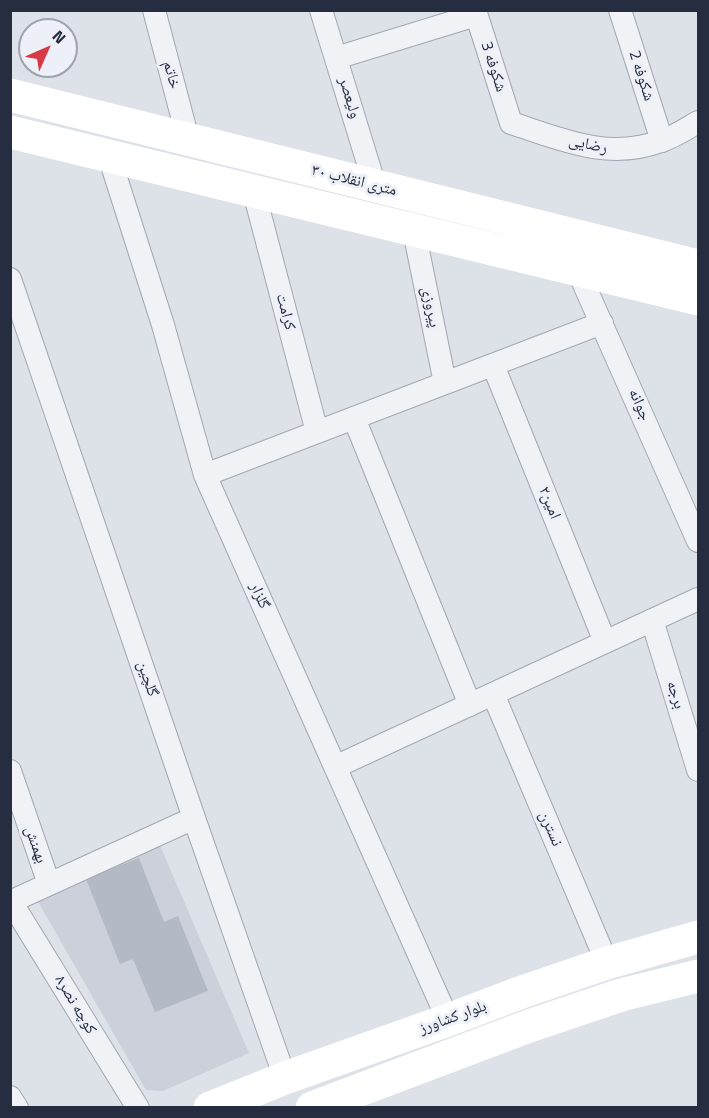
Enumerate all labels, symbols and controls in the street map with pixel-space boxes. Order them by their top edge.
north arrow [18,18,78,78]
text: N [47,24,72,49]
street label: شکوفه 3 [476,39,510,95]
street label: شکوفه 2 [624,48,658,104]
street label: خاتم [158,59,184,91]
street label: ولیعصر [334,75,364,121]
street label: رضایی [567,132,609,158]
street label: ۳۰ متری انقلاب [309,161,399,201]
street label: پیروزی [416,285,444,329]
street label: کرامت [271,292,299,332]
street label: جوانه [623,386,655,424]
street label: امین۲ [534,484,564,522]
street label: گلزار [245,580,273,612]
street label: گلچین [132,659,162,699]
street label: برجه [662,679,688,711]
street label: نسترن [534,808,566,850]
street label: بهمنش [20,824,50,866]
street label: کوچه نصر۸ [50,972,100,1038]
street label: بلوار کشاورز [417,997,489,1039]

